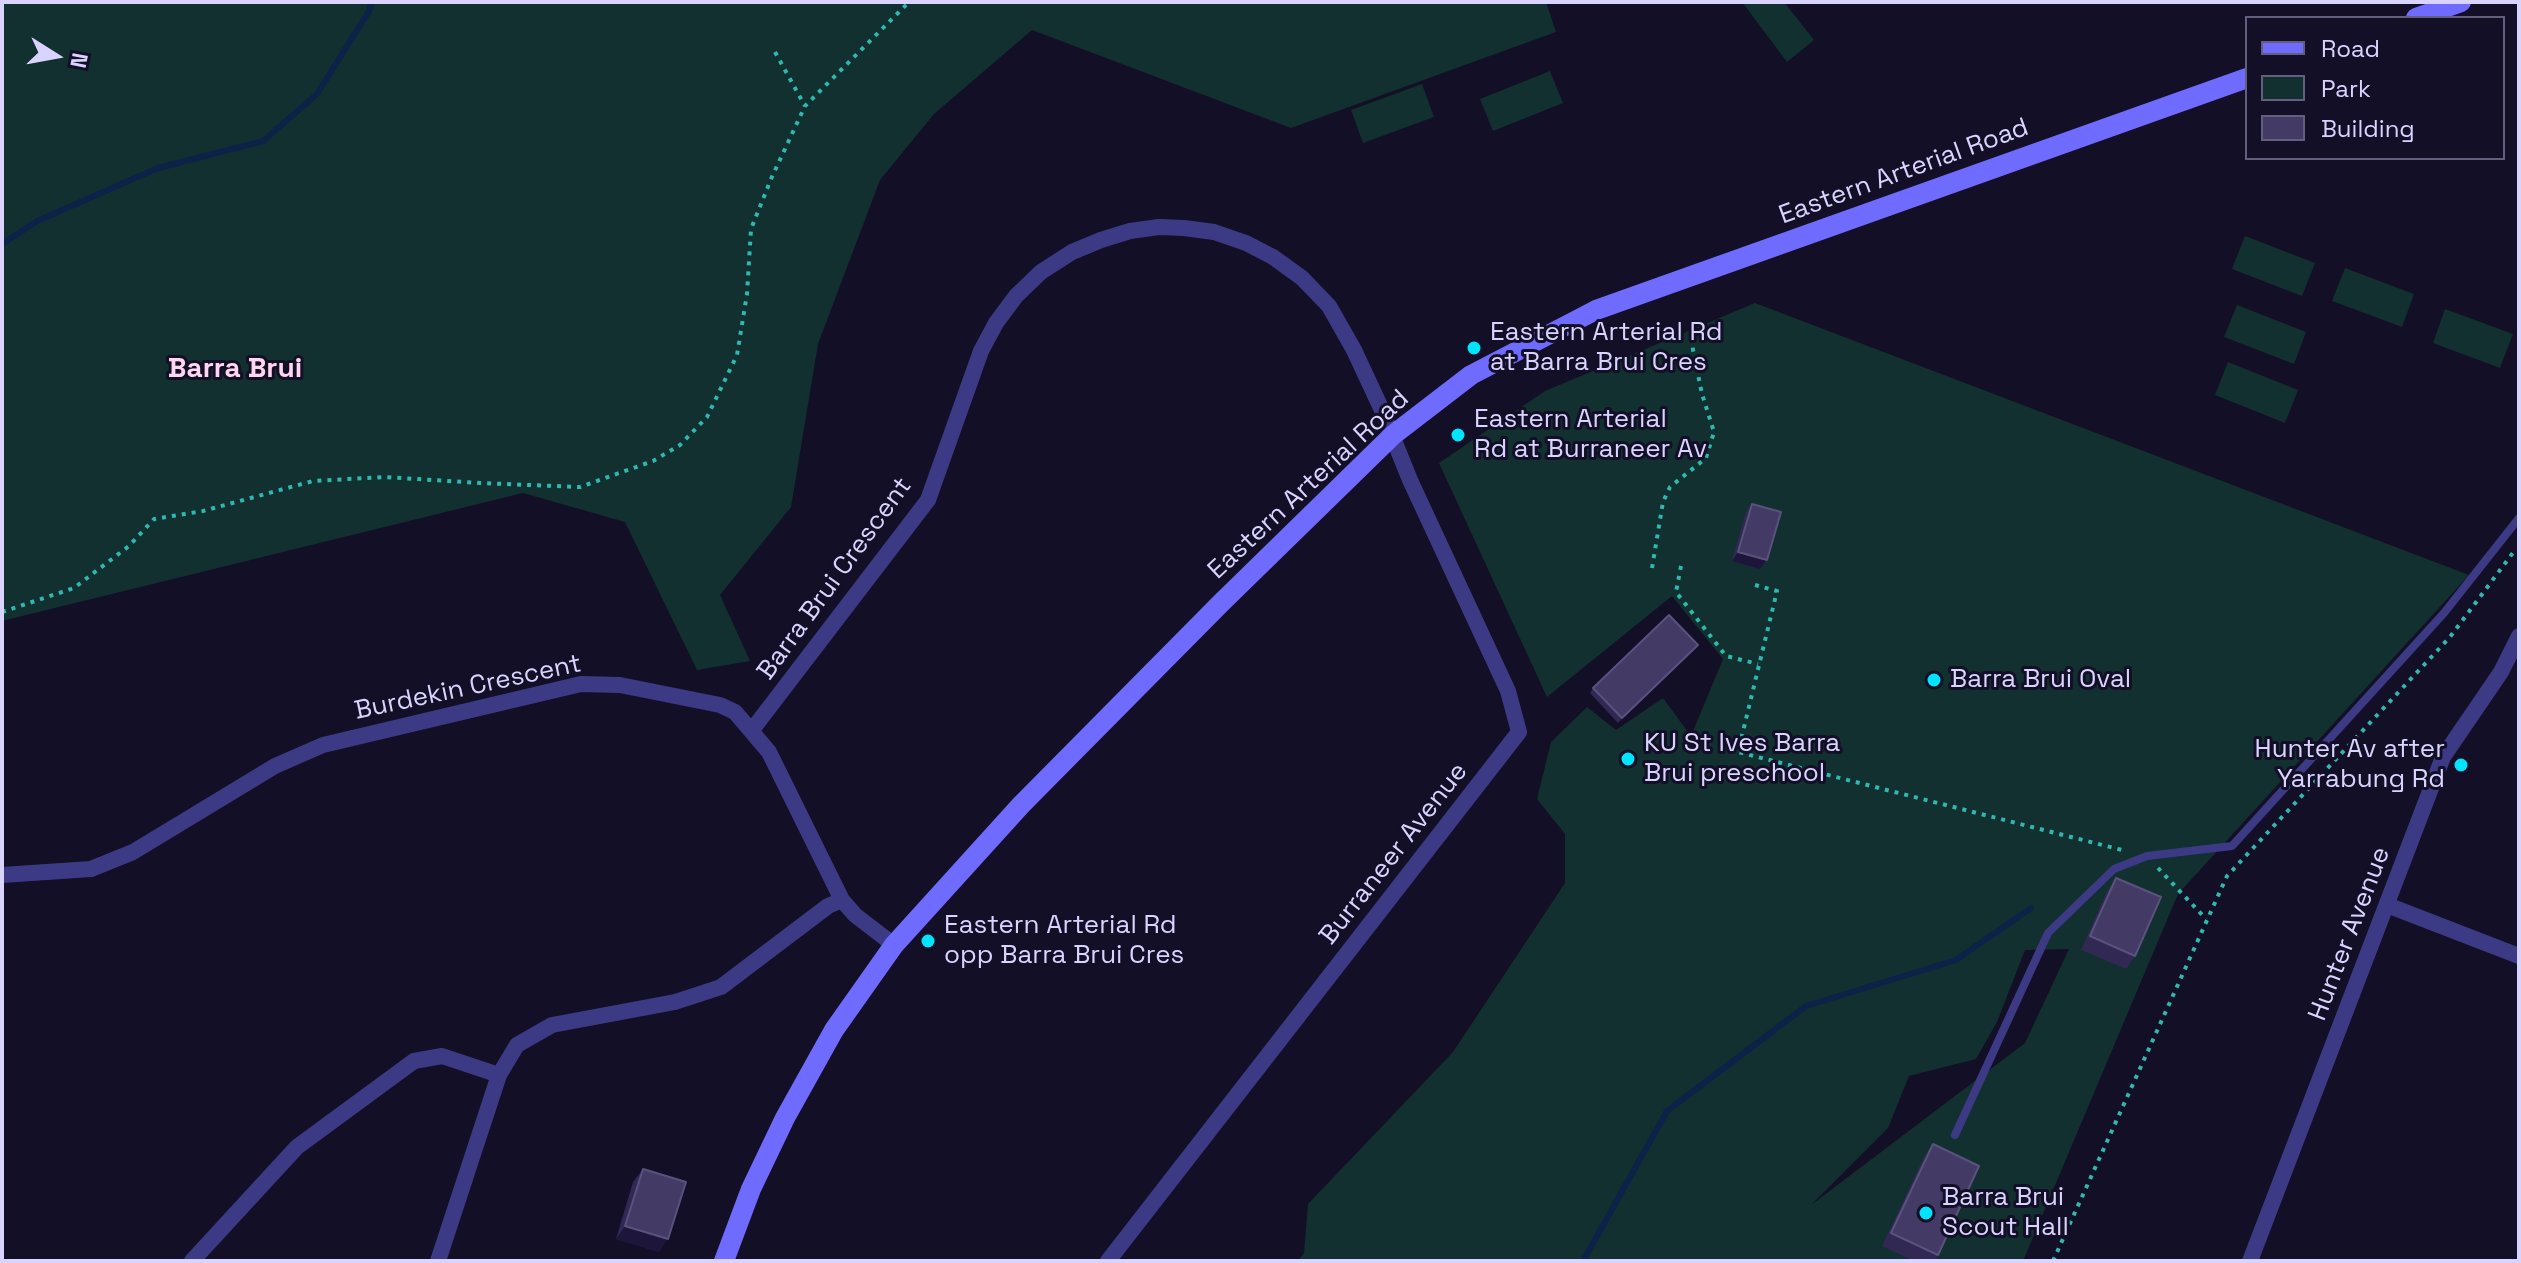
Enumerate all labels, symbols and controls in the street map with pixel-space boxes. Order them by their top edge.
north arrow [16,16,96,96]
legend [2245,16,2505,160]
text: Road [2321,33,2380,64]
text: N [64,51,95,70]
text: Park [2321,73,2371,104]
street label: Eastern Arterial Road [1775,112,2033,232]
text: Building [2321,113,2415,144]
place label: Eastern Arterial Rd at Barra Brui Cres [1490,317,1723,378]
marker: Eastern Arterial Rd at Barra Brui Cres [1465,339,1483,357]
district label: Barra Brui [168,352,302,386]
street label: Eastern Arterial Road [1202,384,1416,586]
place label: Eastern Arterial Rd at Burraneer Av [1474,404,1707,466]
marker: Eastern Arterial Rd at Burraneer Av [1449,426,1467,444]
street label: Barra Brui Crescent [751,472,919,686]
street label: Burdekin Crescent [352,649,584,727]
place label: Barra Brui Oval [1950,664,2131,696]
marker: Barra Brui Oval [1925,671,1943,689]
place label: KU St Ives Barra Brui preschool [1644,728,1840,790]
place label: Hunter Av after Yarrabung Rd [2255,734,2445,796]
marker: KU St Ives Barra Brui preschool [1619,750,1637,768]
marker: Hunter Av after Yarrabung Rd [2452,756,2470,774]
street label: Burraneer Avenue [1313,757,1475,951]
street label: Hunter Avenue [2303,843,2397,1025]
place label: Eastern Arterial Rd opp Barra Brui Cres [944,910,1184,972]
marker: Eastern Arterial Rd opp Barra Brui Cres [919,932,937,950]
place label: Barra Brui Scout Hall [1942,1182,2069,1244]
marker: Barra Brui Scout Hall [1917,1204,1935,1222]

